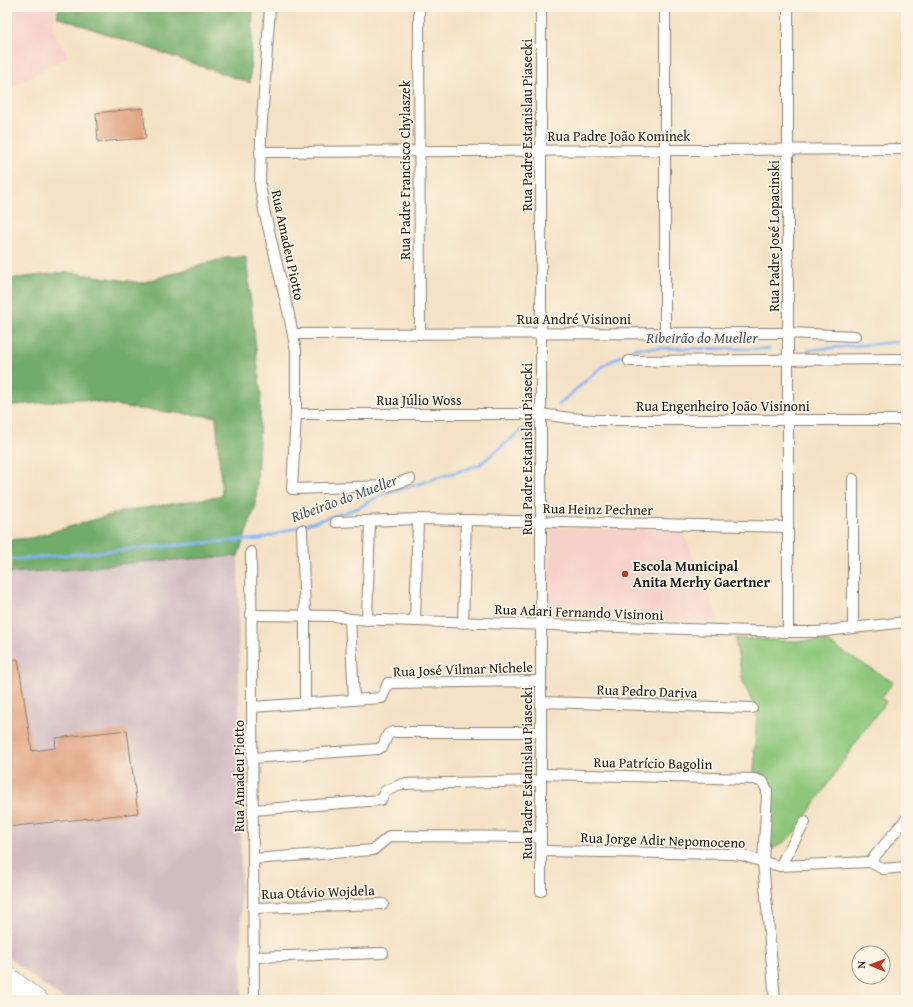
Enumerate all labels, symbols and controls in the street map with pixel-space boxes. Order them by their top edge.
street label: Rua Padre Estanislau Piasecki [517,39,537,211]
street label: Rua Padre Francisco Chylaszek [395,79,415,260]
street label: Rua Padre João Kominek [548,126,691,146]
street label: Rua Padre José Lopacinski [764,160,784,312]
street label: Rua Amadeu Piotto [267,188,309,302]
street label: Rua André Visinoni [517,309,631,329]
water label: Ribeirão do Mueller [645,327,758,348]
street label: Rua Padre Estanislau Piasecki [517,363,537,535]
street label: Rua Júlio Woss [376,390,462,410]
street label: Rua Engenheiro João Visinoni [636,396,810,416]
water label: Ribeirão do Mueller [287,469,400,527]
street label: Rua Heinz Pechner [543,498,654,520]
place label: Escola Municipal Anita Merhy Gaertner [633,556,770,592]
marker: Escola Municipal Anita Merhy Gaertner [620,569,630,579]
street label: Rua Adari Fernando Visinoni [494,599,664,625]
street label: Rua José Vilmar Nichele [393,657,534,681]
street label: Rua Pedro Dariva [596,679,698,703]
street label: Rua Padre Estanislau Piasecki [517,687,537,859]
street label: Rua Amadeu Piotto [229,720,249,832]
street label: Rua Patrício Bagolin [593,752,713,774]
street label: Rua Jorge Adir Nepomoceno [580,827,746,853]
street label: Rua Otávio Wojdela [261,880,375,904]
north arrow [851,945,891,985]
text: N [853,960,869,969]

